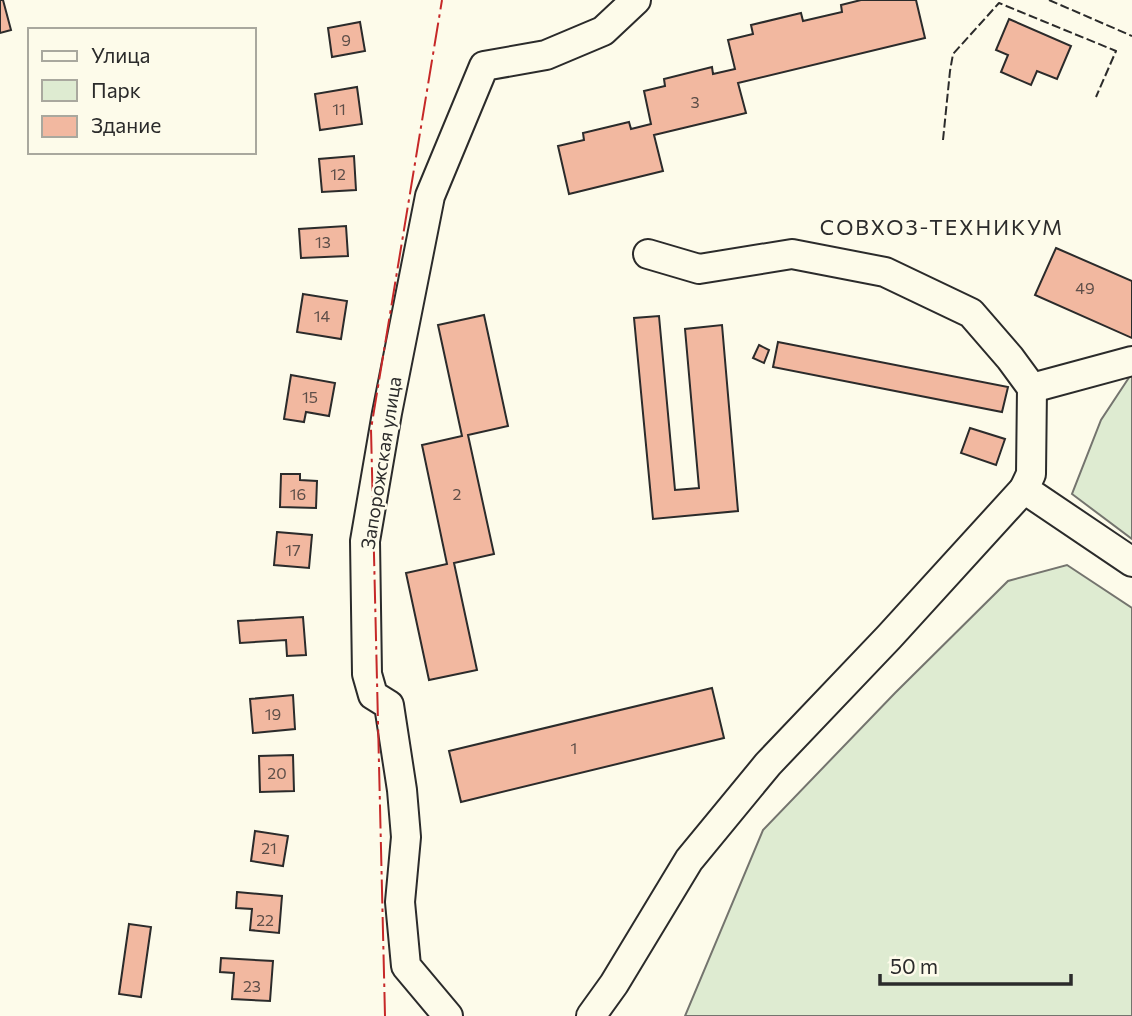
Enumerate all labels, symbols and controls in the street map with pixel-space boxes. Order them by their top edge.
legend [28,28,256,154]
house number: 9 [341,30,351,49]
text: Улица [91,42,150,67]
text: Парк [91,77,141,102]
house number: 3 [690,92,700,111]
house number: 11 [332,99,346,118]
text: Здание [91,112,161,137]
house number: 12 [330,164,346,183]
district label: СОВХОЗ-ТЕХНИКУМ [820,214,1064,239]
house number: 13 [315,232,331,251]
house number: 49 [1075,278,1095,297]
house number: 14 [314,306,331,325]
street label: Запорожская улица [355,375,406,551]
house number: 15 [302,387,318,406]
house number: 16 [290,484,306,503]
house number: 2 [453,484,462,503]
house number: 17 [285,540,301,559]
house number: 19 [265,704,281,723]
house number: 1 [571,738,577,757]
house number: 20 [267,763,287,782]
house number: 21 [261,838,277,857]
house number: 22 [256,910,274,929]
scale bar [880,942,1071,986]
text: 50 m [890,953,938,978]
house number: 23 [243,976,261,995]

